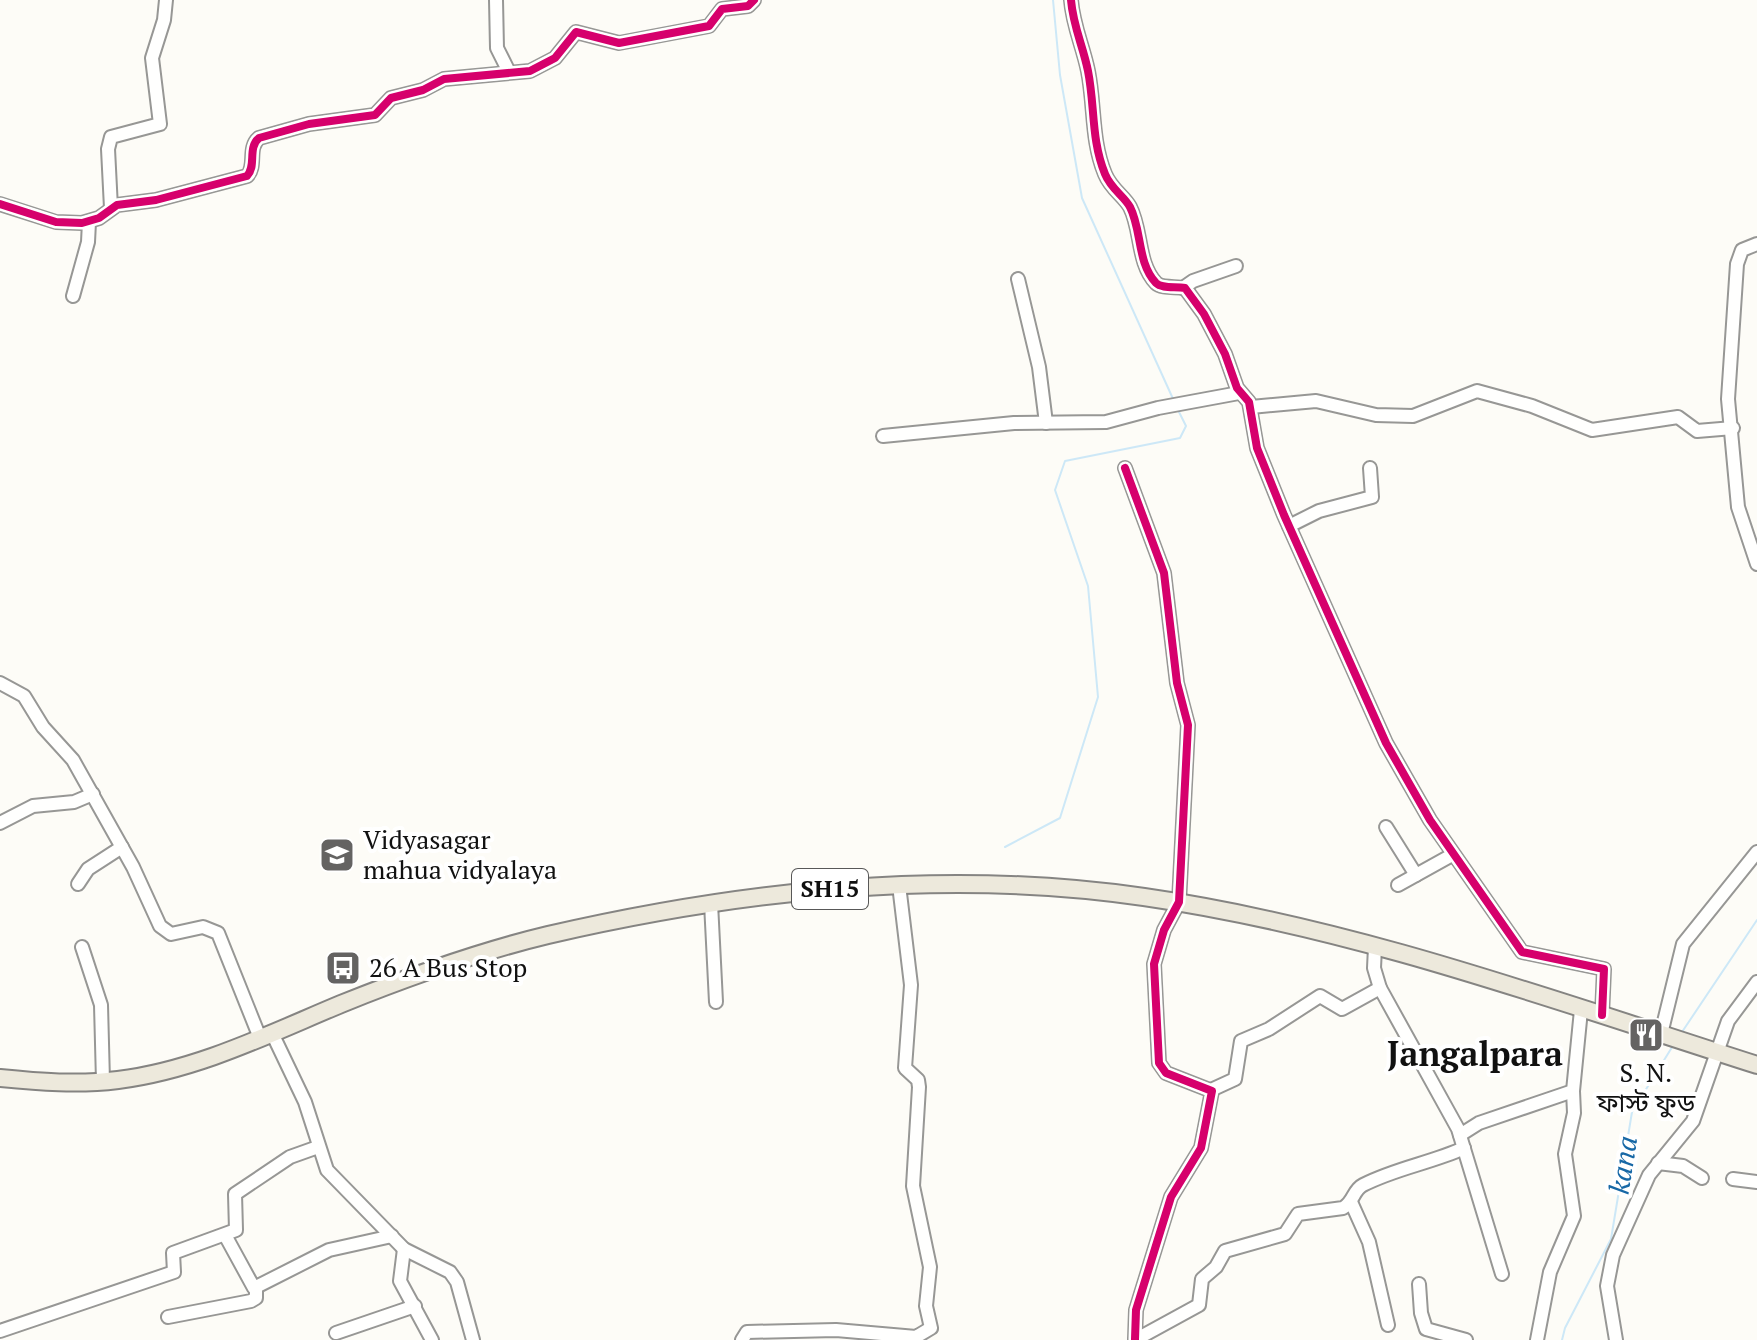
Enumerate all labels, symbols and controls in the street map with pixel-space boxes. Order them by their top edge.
place label: Vidyasagar mahua vidyalaya [363,822,557,886]
school or university icon: Vidyasagar mahua vidyalaya [318,836,356,874]
road number: SH15 [792,869,868,909]
bus stop icon: 26 A Bus Stop [324,949,362,987]
place label: 26 A Bus Stop [369,950,527,984]
restaurant icon: S. N. ফাস্ট ফুড [1627,1016,1665,1054]
district label: Jangalpara [1387,1031,1563,1076]
place label: S. N. ফাস্ট ফুড [1596,1055,1696,1119]
water label: kana [1600,1133,1645,1197]

